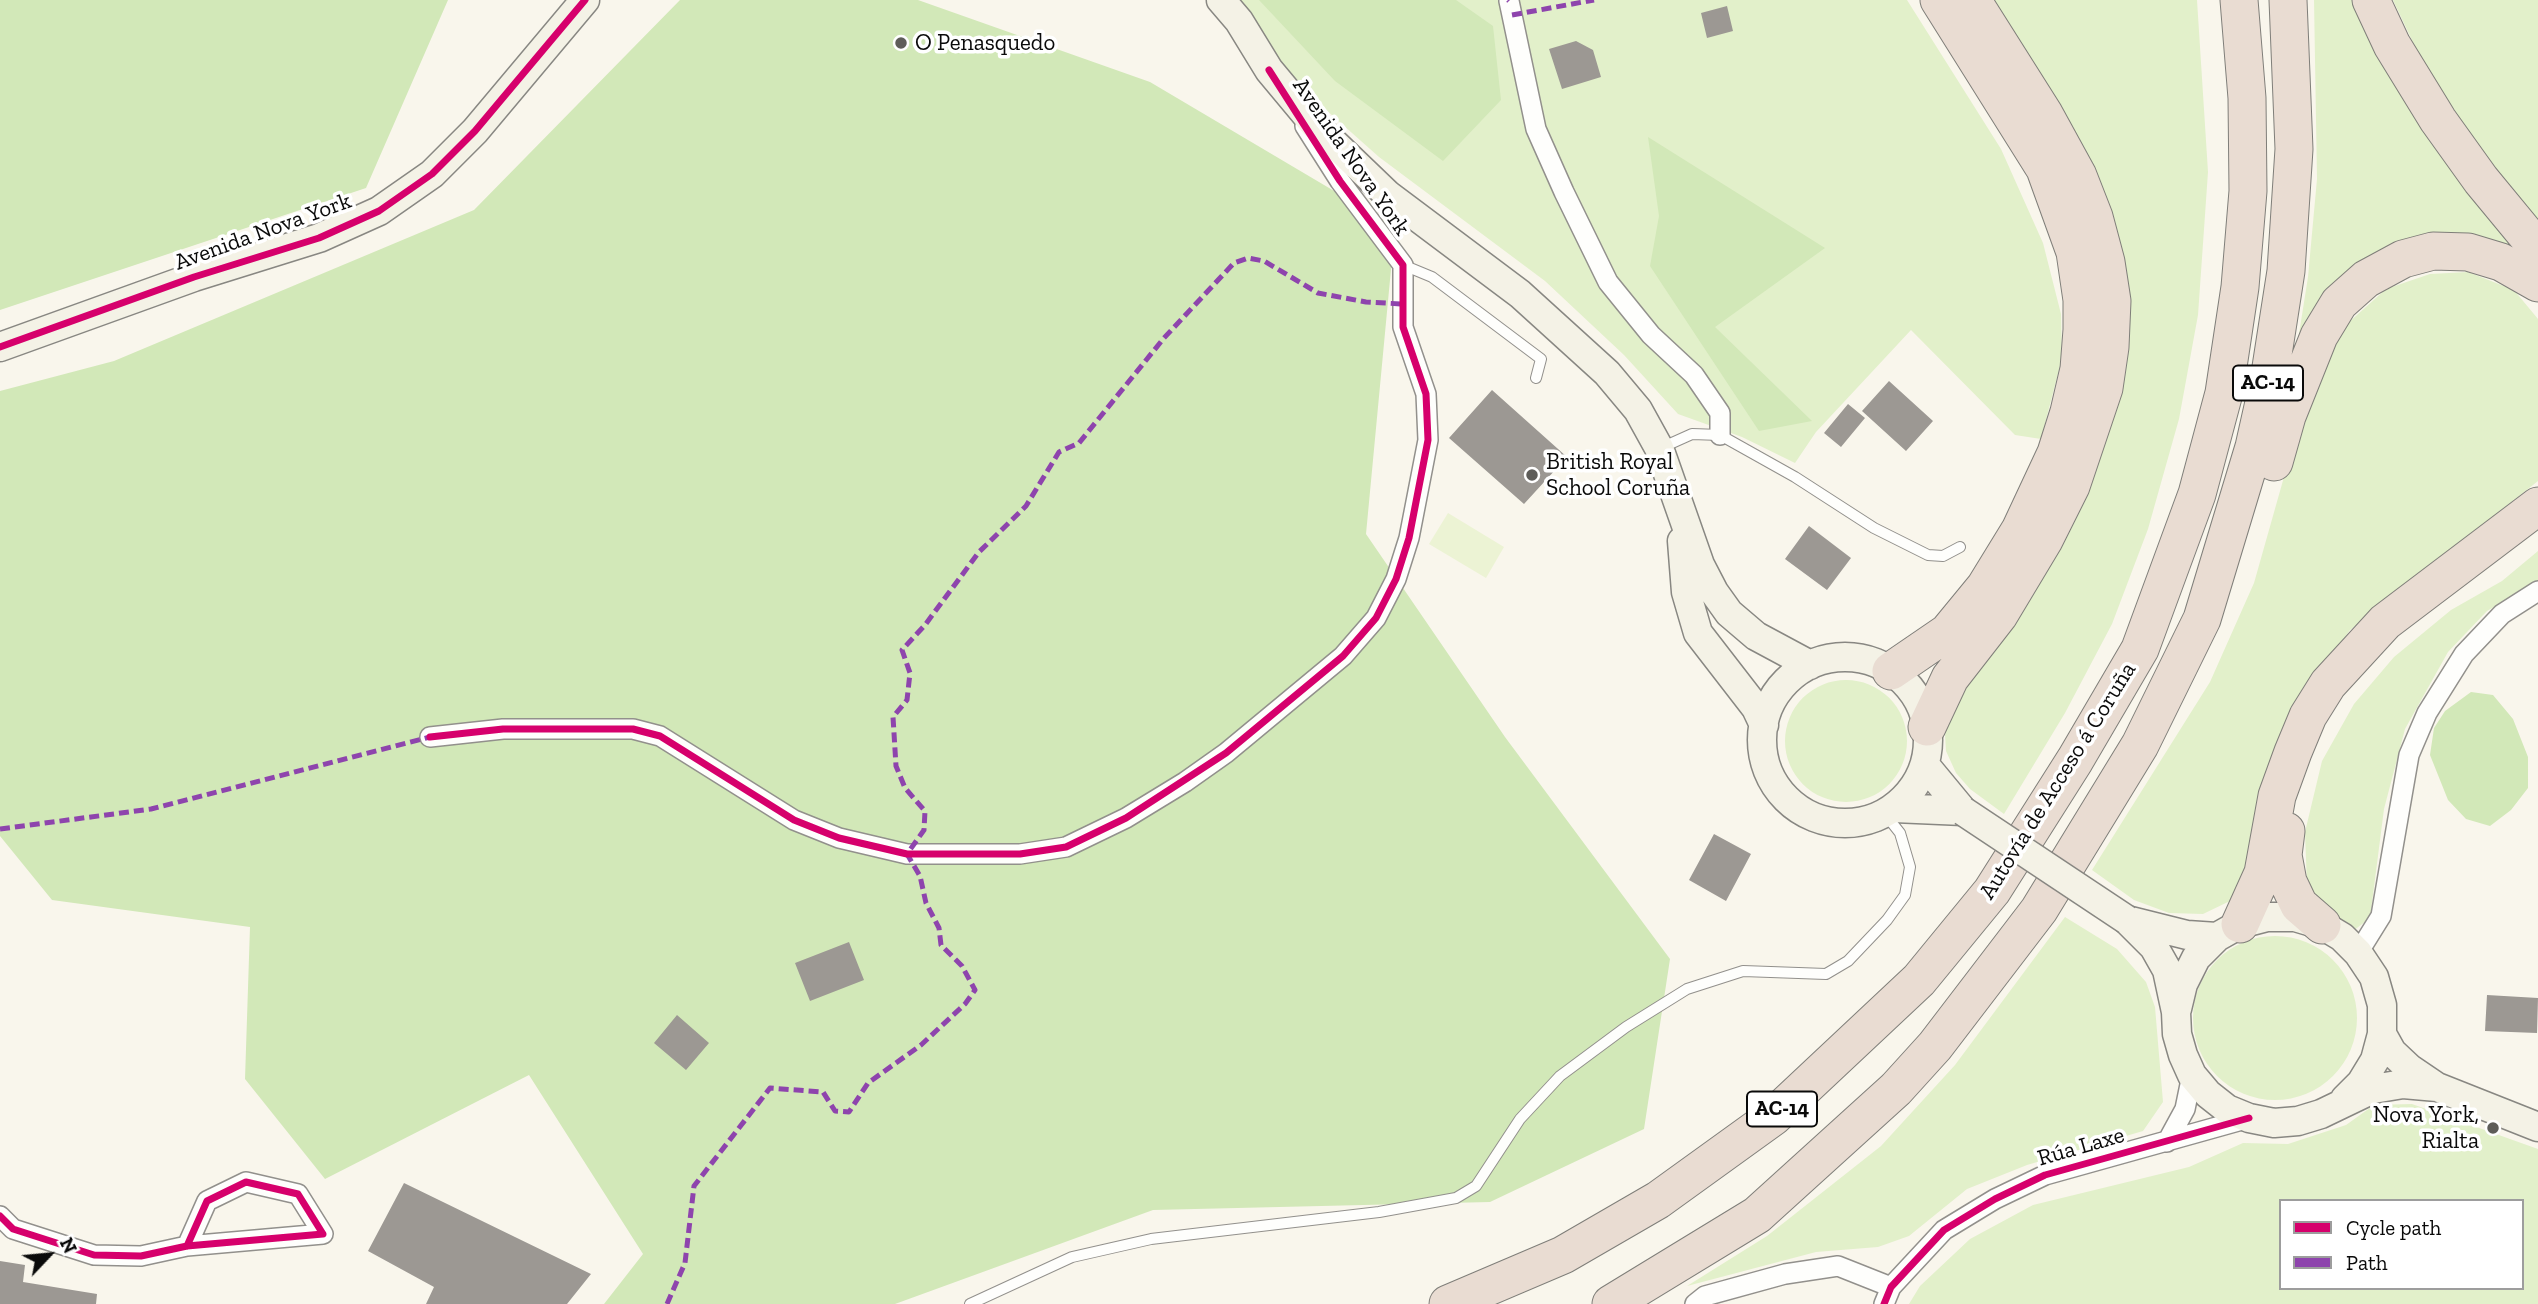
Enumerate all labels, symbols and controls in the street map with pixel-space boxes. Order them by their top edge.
place label: O Penasquedo [915,29,1055,57]
marker: O Penasquedo [893,35,909,51]
street label: Avenida Nova York [1286,73,1416,241]
street label: Avenida Nova York [171,187,355,277]
road number: AC-14 [2233,366,2303,400]
place label: British Royal School Coruña [1546,448,1690,502]
marker: British Royal School Coruña [1524,467,1540,483]
street label: Autovía de Acceso á Coruña [1974,657,2142,905]
road number: AC-14 [1747,1092,1817,1126]
place label: Nova York, Rialta [2373,1101,2479,1155]
marker: Nova York, Rialta [2485,1120,2501,1136]
street label: Rúa Laxe [2034,1121,2128,1173]
legend [2279,1199,2524,1290]
text: Cycle path [2346,1215,2441,1240]
north arrow [14,1220,84,1290]
text: N [55,1234,82,1257]
text: Path [2346,1250,2388,1275]

